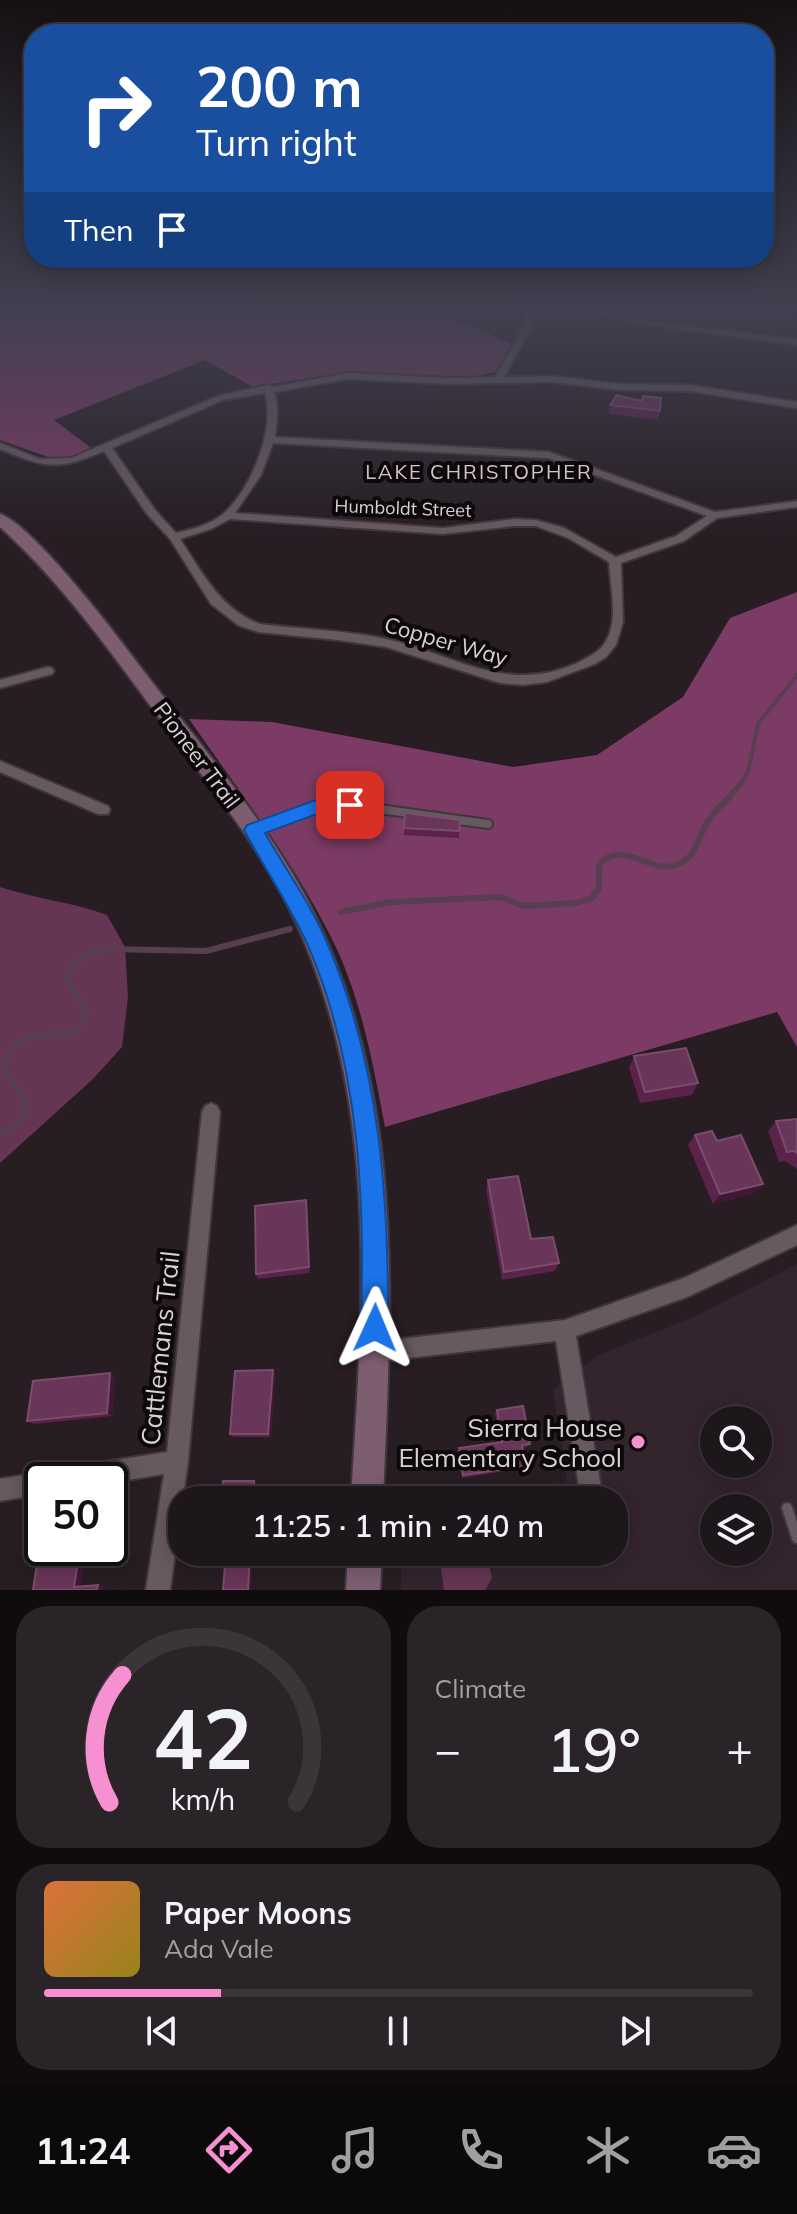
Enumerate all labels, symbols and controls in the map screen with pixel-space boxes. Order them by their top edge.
text: 200 m [196,51,363,121]
icon: right [64,56,168,160]
text: Turn right [196,120,357,165]
icon: arrive [150,208,194,252]
text: Then [64,211,134,249]
district label: LAKE CHRISTOPHER [365,459,593,484]
street label: Humboldt Street [334,494,472,522]
street label: Copper Way [381,610,511,672]
street label: Pioneer Trail [148,696,246,814]
pin [316,771,384,839]
icon: arrive [328,783,372,827]
street label: Cattlemans Trail [133,1249,187,1447]
position arrow [333,1286,417,1370]
map controls [700,1406,772,1566]
button: search [700,1406,772,1478]
place label: Sierra House Elementary School [398,1411,622,1474]
marker: Sierra House Elementary School [629,1433,647,1451]
speed limit sign: 50 [24,1462,128,1566]
button: layers [700,1494,772,1566]
text: 11:25 · 1 min · 240 m [252,1507,544,1545]
text: Climate [435,1672,526,1705]
text: 42 [153,1685,253,1790]
text: 19° [547,1712,641,1787]
text: − [435,1722,461,1777]
text: + [727,1722,753,1777]
text: km/h [171,1781,236,1817]
text: Paper Moons [164,1894,352,1932]
text: Ada Vale [164,1932,274,1965]
icon: previous [140,2009,184,2053]
icon: pause [376,2009,420,2053]
icon: next [613,2009,657,2053]
icon: directions [201,2122,257,2178]
icon: music [327,2122,383,2178]
icon: phone [453,2122,509,2178]
icon: climate [580,2122,636,2178]
icon: car [706,2122,762,2178]
text: 11:24 [35,2128,130,2173]

